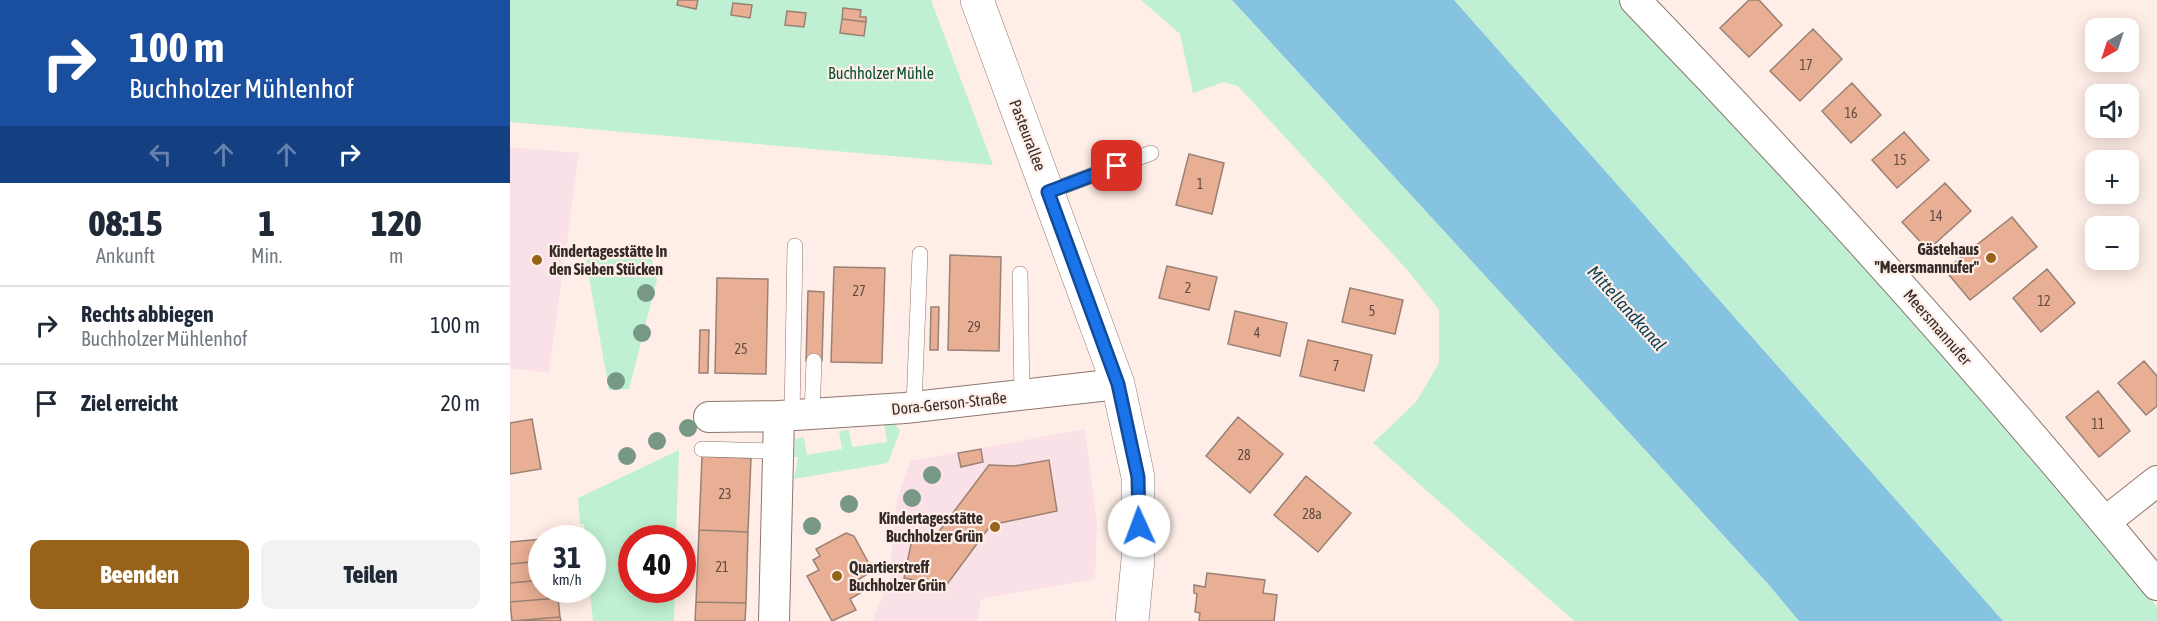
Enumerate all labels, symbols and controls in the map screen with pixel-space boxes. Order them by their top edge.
north arrow [2085,18,2139,72]
map controls [2085,18,2139,270]
text: 100 m [129,23,224,71]
icon: right [30,24,108,102]
house number: 17 [1799,57,1813,73]
park label: Buchholzer Mühle [828,64,934,82]
text: Buchholzer Mühlenhof [129,73,354,104]
button: sound [2085,84,2139,138]
street label: Pasteurallee [1006,97,1050,173]
house number: 16 [1844,105,1858,121]
icon: left [144,138,177,171]
icon: ahead [207,138,240,171]
icon: ahead [270,138,303,171]
icon: right [333,138,366,171]
pin [1091,140,1142,191]
icon: arrive [1100,149,1133,182]
button: + [2085,150,2139,204]
house number: 15 [1893,152,1907,168]
house number: 1 [1197,176,1203,192]
text: 08:15 [88,202,163,244]
text: 1 [258,202,275,244]
text: 120 [371,202,422,244]
house number: 14 [1929,208,1943,224]
button: − [2085,216,2139,270]
place label: Gästehaus "Meersmannufer" [1874,240,1980,276]
place label: Kindertagesstätte In den Sieben Stücken [549,242,667,278]
text: Ankunft [96,244,155,267]
text: Min. [251,244,282,267]
text: m [389,244,403,267]
marker: Gästehaus "Meersmannufer" [1984,251,1998,265]
marker: Kindertagesstätte In den Sieben Stücken [530,253,544,267]
water label: Mittellandkanal [1583,261,1671,355]
house number: 2 [1185,280,1191,296]
house number: 27 [852,283,866,299]
street label: Meersmannufer [1900,286,1976,369]
house number: 12 [2037,293,2051,309]
text: Rechts abbiegen [81,301,214,327]
house number: 5 [1369,303,1375,319]
icon: right [30,309,63,342]
text: 100 m [430,312,480,338]
house number: 29 [967,319,981,335]
house number: 4 [1254,325,1261,341]
text: Buchholzer Mühlenhof [81,327,248,350]
house number: 25 [734,341,748,357]
house number: 7 [1333,358,1339,374]
icon: arrive [30,387,63,420]
street label: Dora-Gerson-Straße [891,388,1007,418]
text: Ziel erreicht [81,390,178,416]
text: 20 m [440,390,480,416]
house number: 11 [2091,416,2105,432]
house number: 28 [1237,447,1251,463]
house number: 23 [718,486,732,502]
position arrow [1107,494,1171,558]
house number: 28a [1302,506,1322,522]
place label: Kindertagesstätte Buchholzer Grün [879,509,983,545]
marker: Kindertagesstätte Buchholzer Grün [988,520,1002,534]
speed limit sign: 40 [618,525,696,603]
button: Beenden [30,540,249,609]
button: Teilen [261,540,480,609]
text: 31 [553,540,581,574]
place label: Quartierstreff Buchholzer Grün [849,558,946,594]
house number: 21 [715,559,729,575]
marker: Quartierstreff Buchholzer Grün [830,569,844,583]
text: km/h [552,571,582,588]

